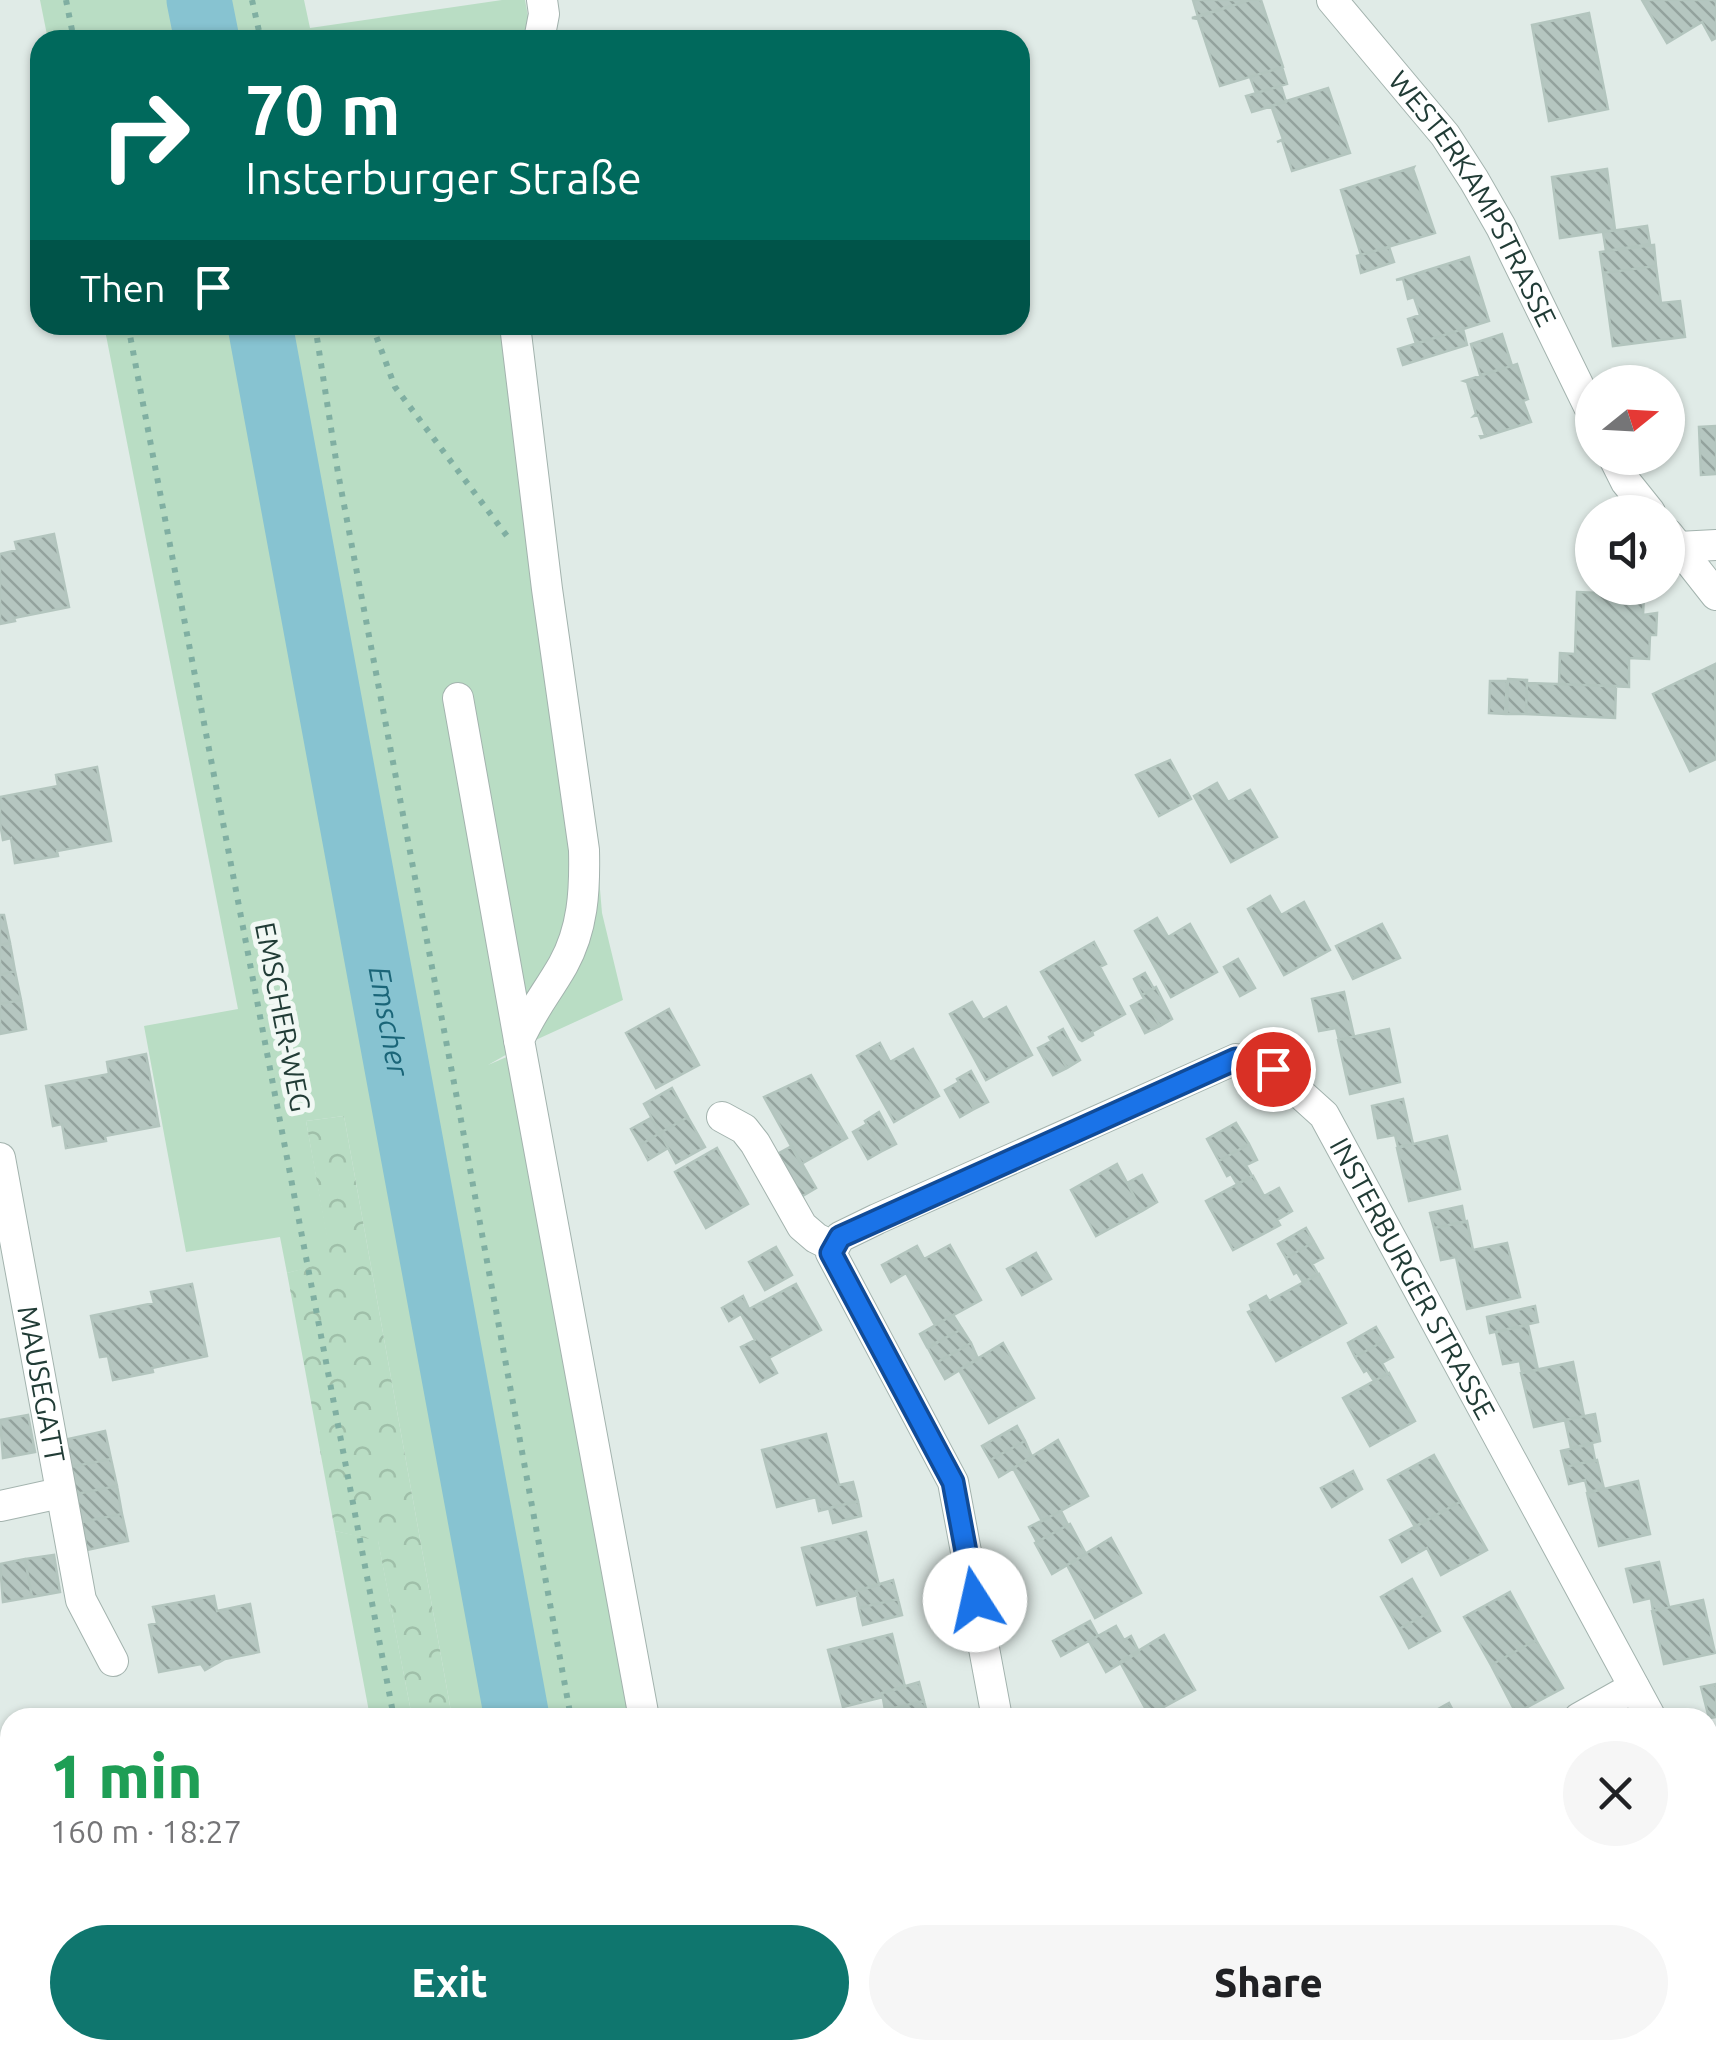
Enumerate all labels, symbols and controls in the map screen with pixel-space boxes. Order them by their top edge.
street label: WESTERKAMPSTRASSE [1383,65,1563,331]
icon: right [80,70,210,200]
text: 70 m [245,70,401,148]
text: Insterburger Straße [245,152,642,203]
icon: arrive [186,260,241,315]
text: Then [80,267,166,309]
north arrow [1575,365,1685,475]
map controls [1575,365,1685,605]
button: sound [1575,495,1685,605]
street label: EMSCHER-WEG [250,920,317,1114]
water label: Emscher [363,963,417,1080]
pin [1231,1027,1316,1112]
icon: arrive [1246,1042,1301,1097]
street label: INSTERBURGER STRASSE [1324,1132,1502,1424]
street label: MAUSEGATT [12,1303,72,1465]
position arrow [923,1548,1027,1652]
button: close [1563,1741,1668,1846]
text: 1 min [50,1742,203,1809]
text: 160 m · 18:27 [50,1813,242,1849]
button: Exit [50,1925,849,2040]
button: Share [869,1925,1668,2040]

